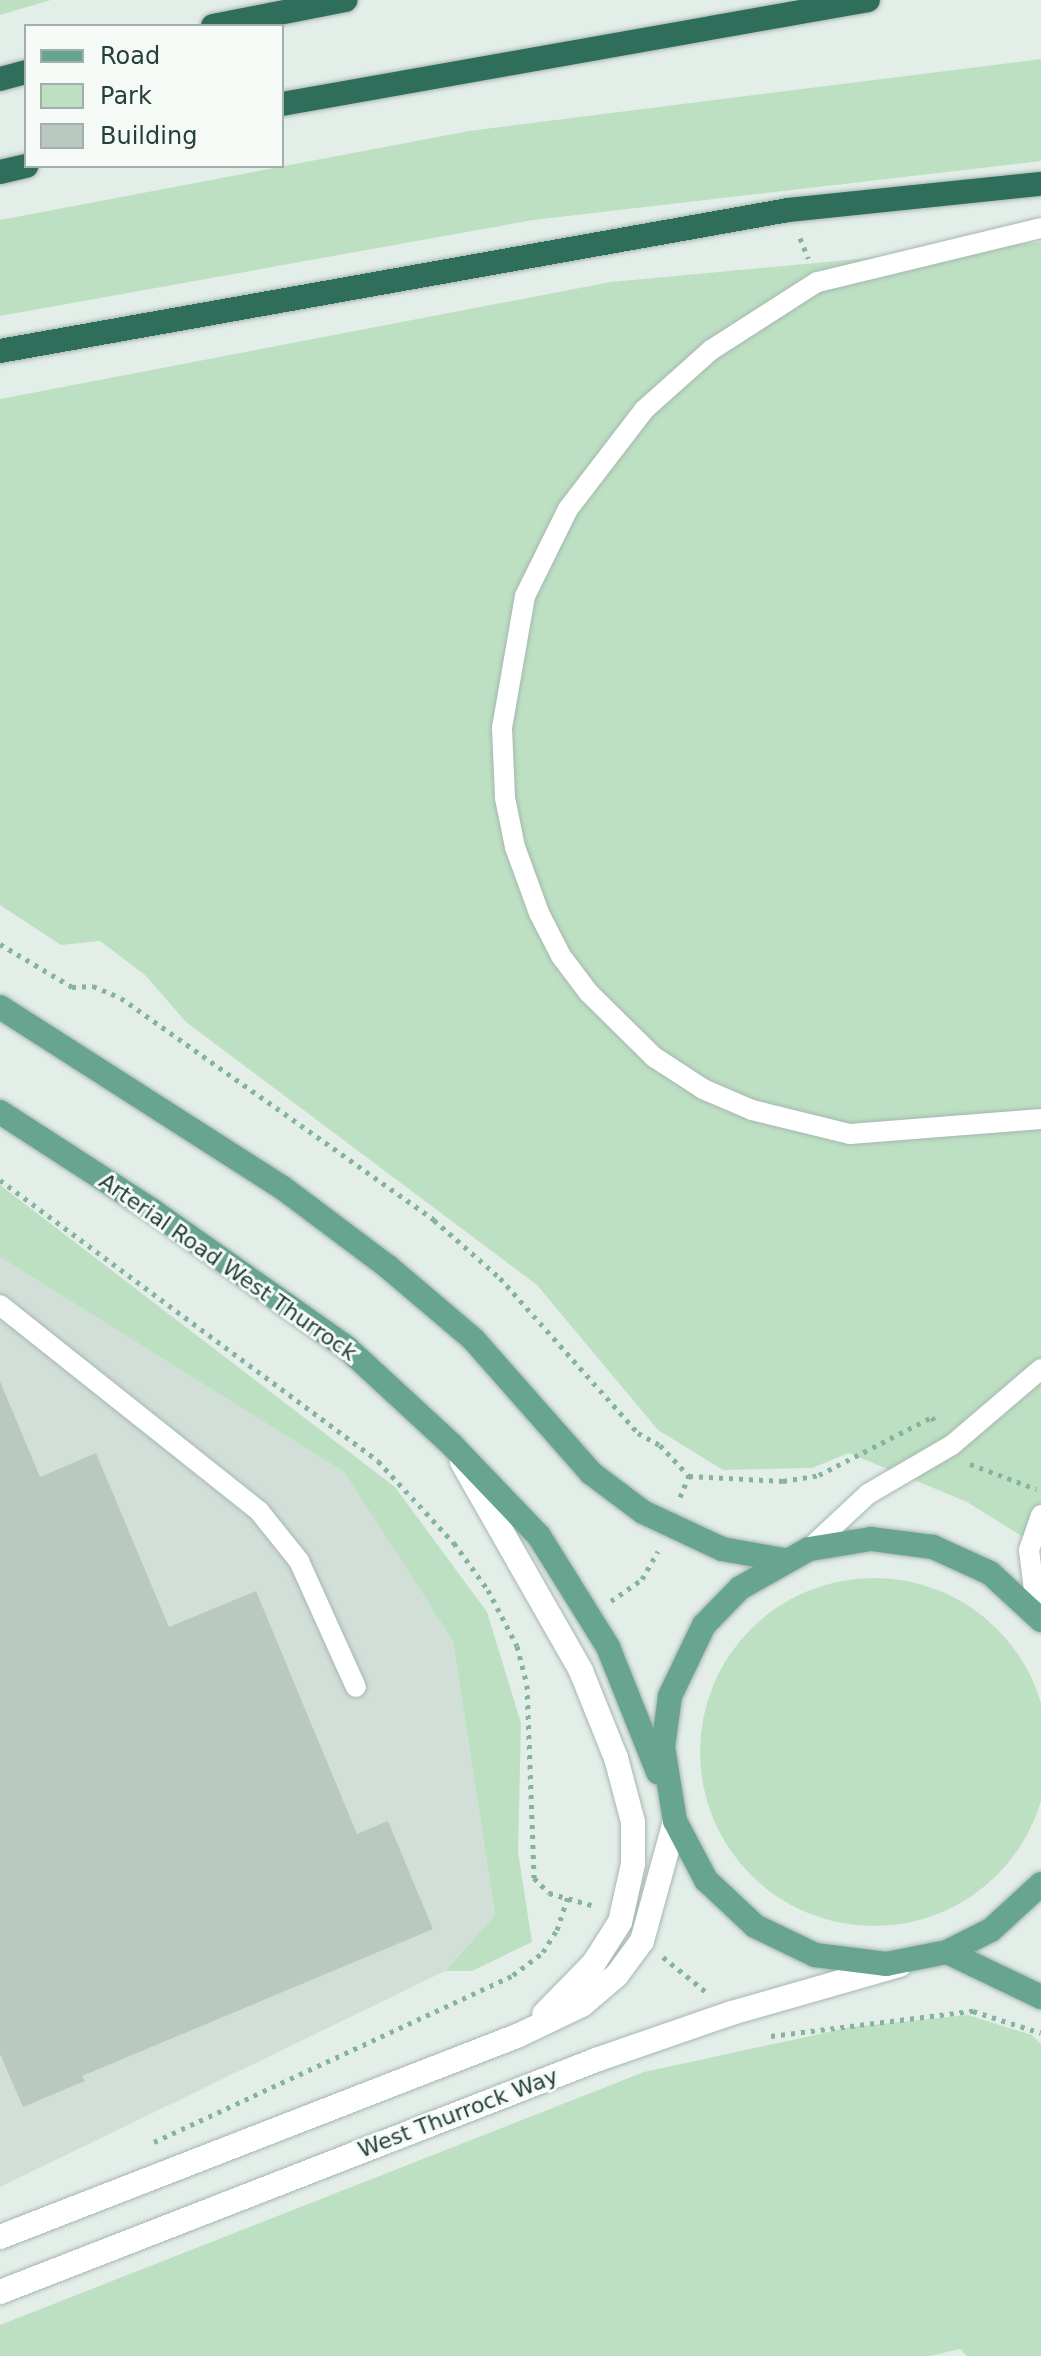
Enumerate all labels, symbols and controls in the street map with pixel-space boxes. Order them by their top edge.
legend [24,24,284,168]
text: Road [100,42,160,70]
text: Park [100,82,152,110]
text: Building [100,122,197,150]
street label: Arterial Road West Thurrock [94,1168,362,1366]
street label: West Thurrock Way [354,2063,562,2163]

